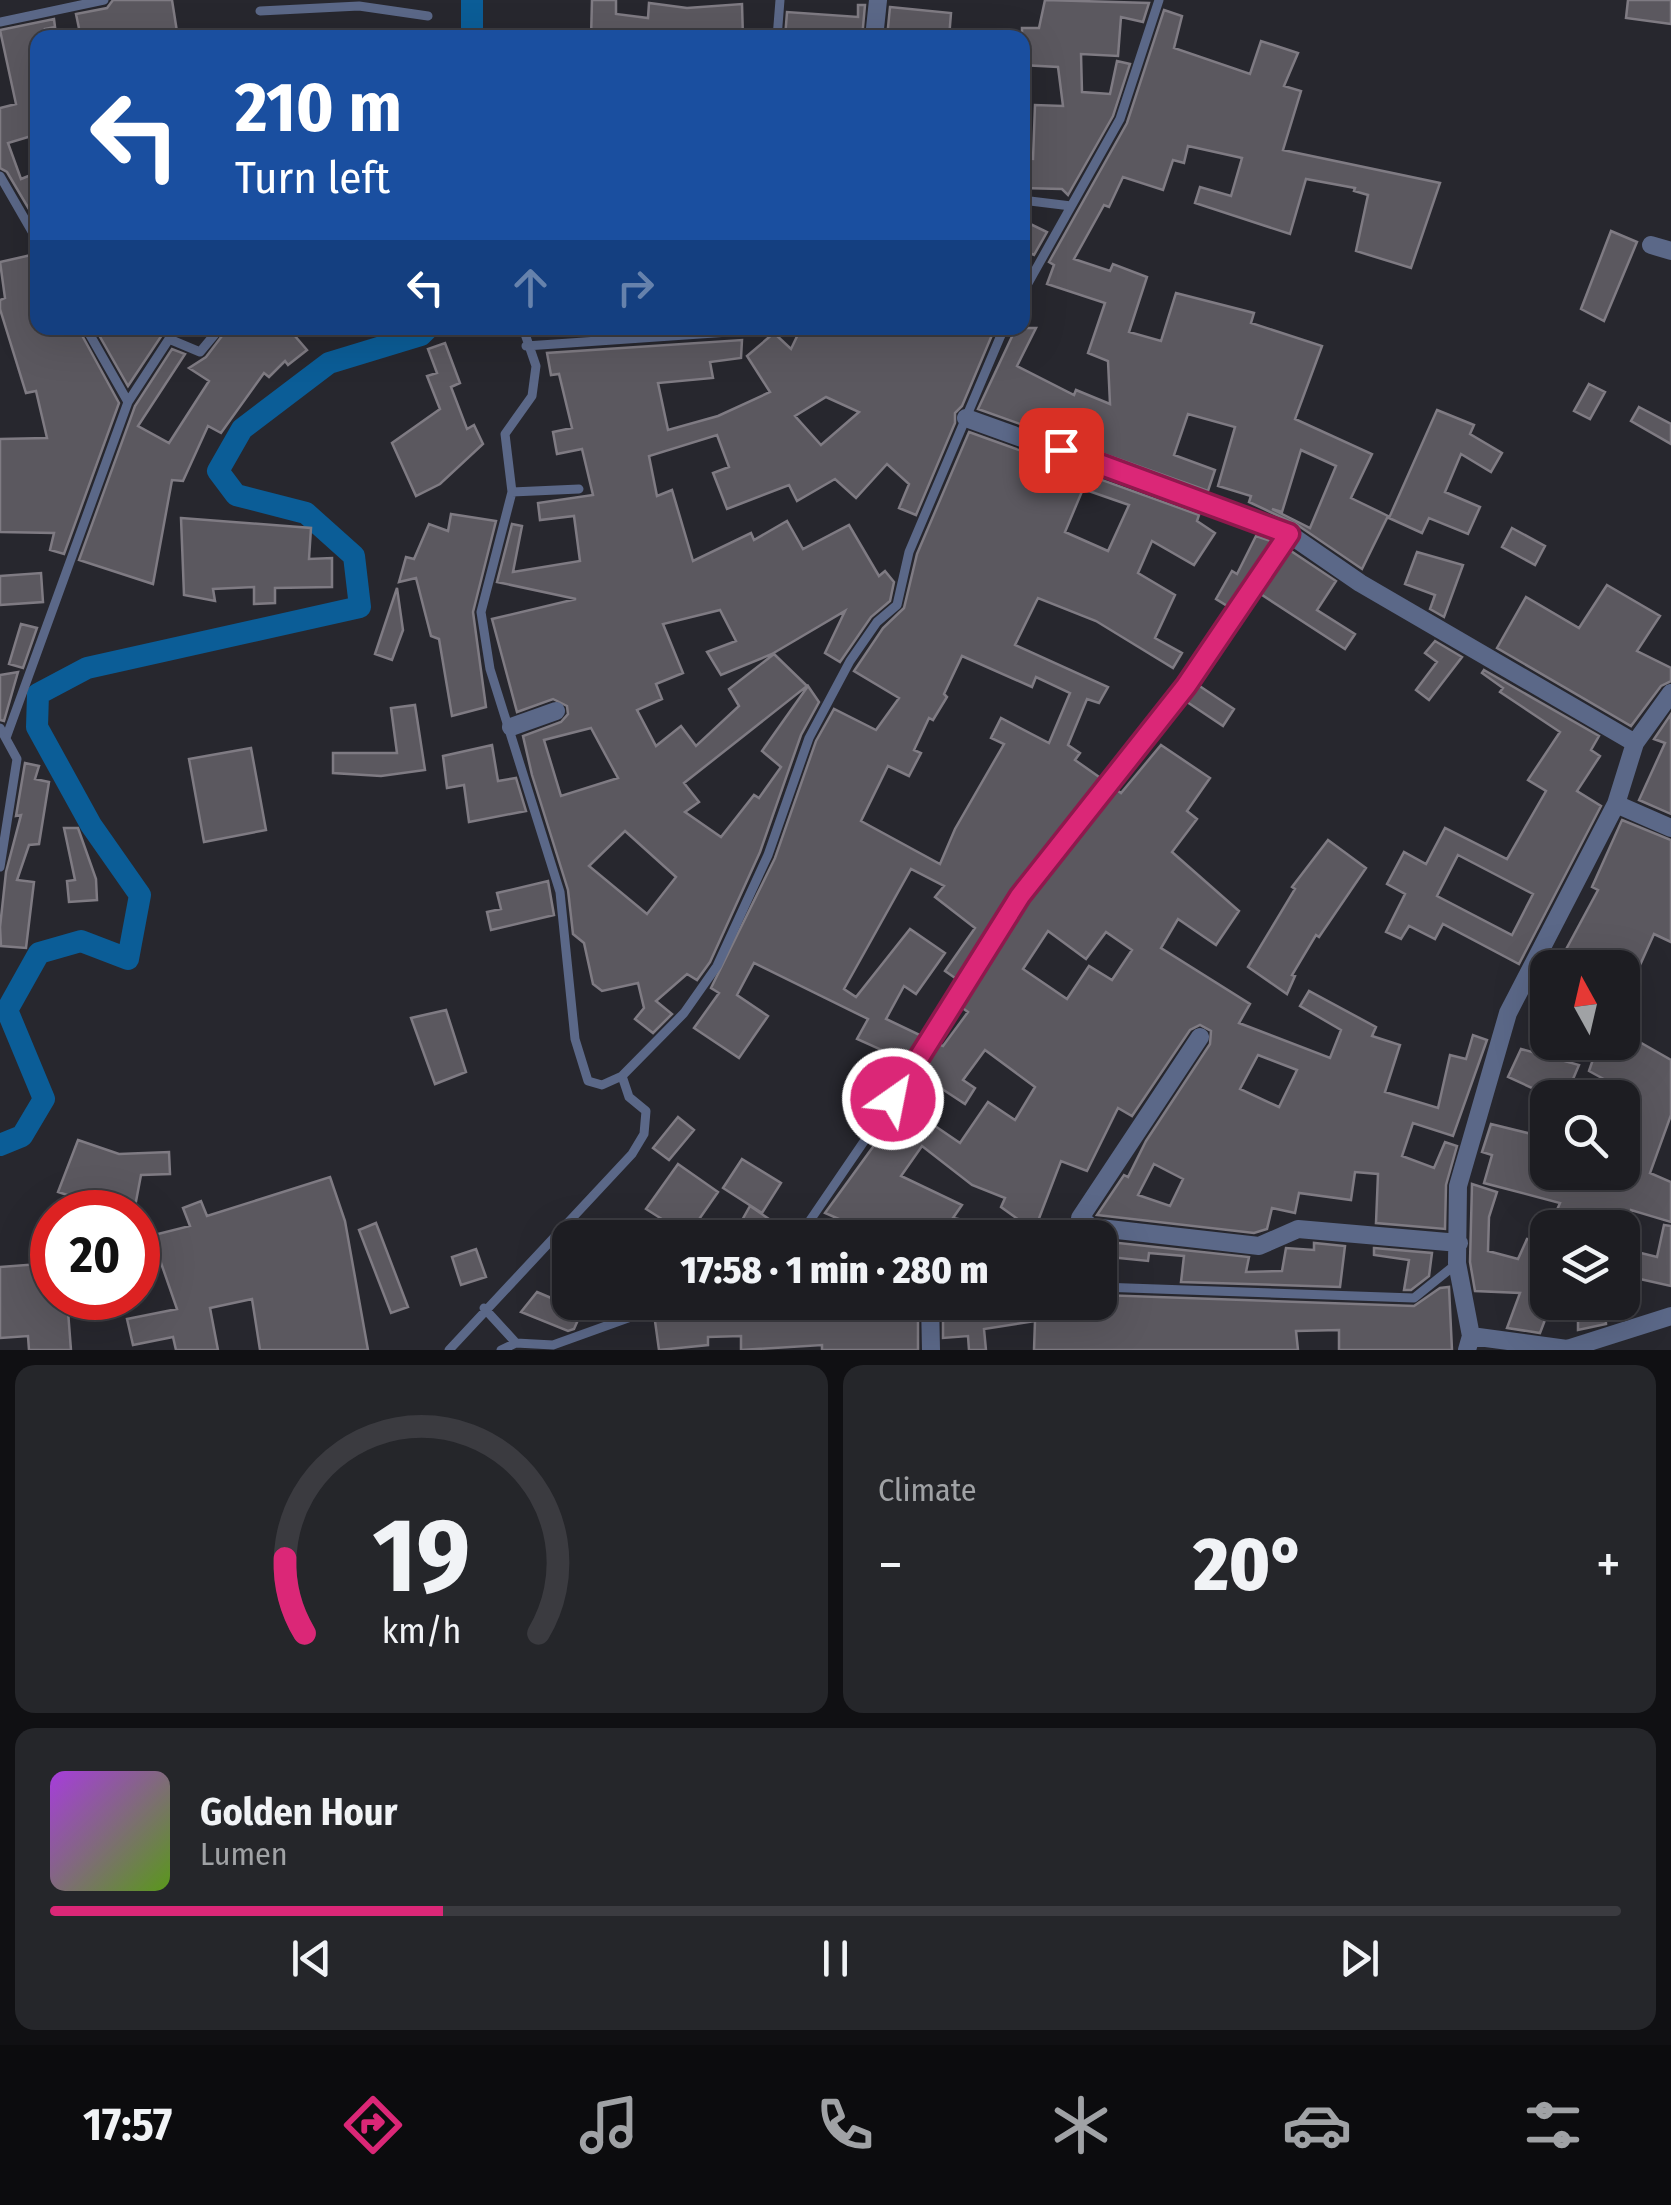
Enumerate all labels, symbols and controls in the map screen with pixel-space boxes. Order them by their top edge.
text: 210 m [235,66,402,150]
icon: left [70,70,200,200]
text: Turn left [235,151,390,205]
icon: left [398,260,453,315]
icon: ahead [503,260,558,315]
icon: right [608,260,663,315]
pin [1019,408,1104,493]
icon: arrive [1034,423,1089,478]
north arrow [1530,950,1640,1060]
map controls [1530,950,1640,1320]
position arrow [841,1047,945,1151]
button: search [1530,1080,1640,1190]
speed limit sign: 20 [30,1190,160,1320]
button: layers [1530,1210,1640,1320]
text: 17:58 · 1 min · 280 m [681,1247,988,1293]
text: Climate [878,1471,977,1509]
text: 19 [373,1494,470,1619]
text: 20° [1193,1520,1305,1610]
text: − [878,1532,903,1598]
text: + [1596,1532,1621,1598]
text: km/h [382,1610,461,1652]
text: Golden Hour [200,1789,398,1835]
text: Lumen [200,1835,288,1873]
icon: previous [284,1931,339,1986]
icon: pause [808,1931,863,1986]
icon: next [1332,1931,1387,1986]
icon: directions [338,2090,408,2160]
icon: music [574,2090,644,2160]
icon: phone [810,2090,880,2160]
icon: climate [1046,2090,1116,2160]
icon: car [1282,2090,1352,2160]
icon: filters [1518,2090,1588,2160]
text: 17:57 [83,2098,172,2152]

